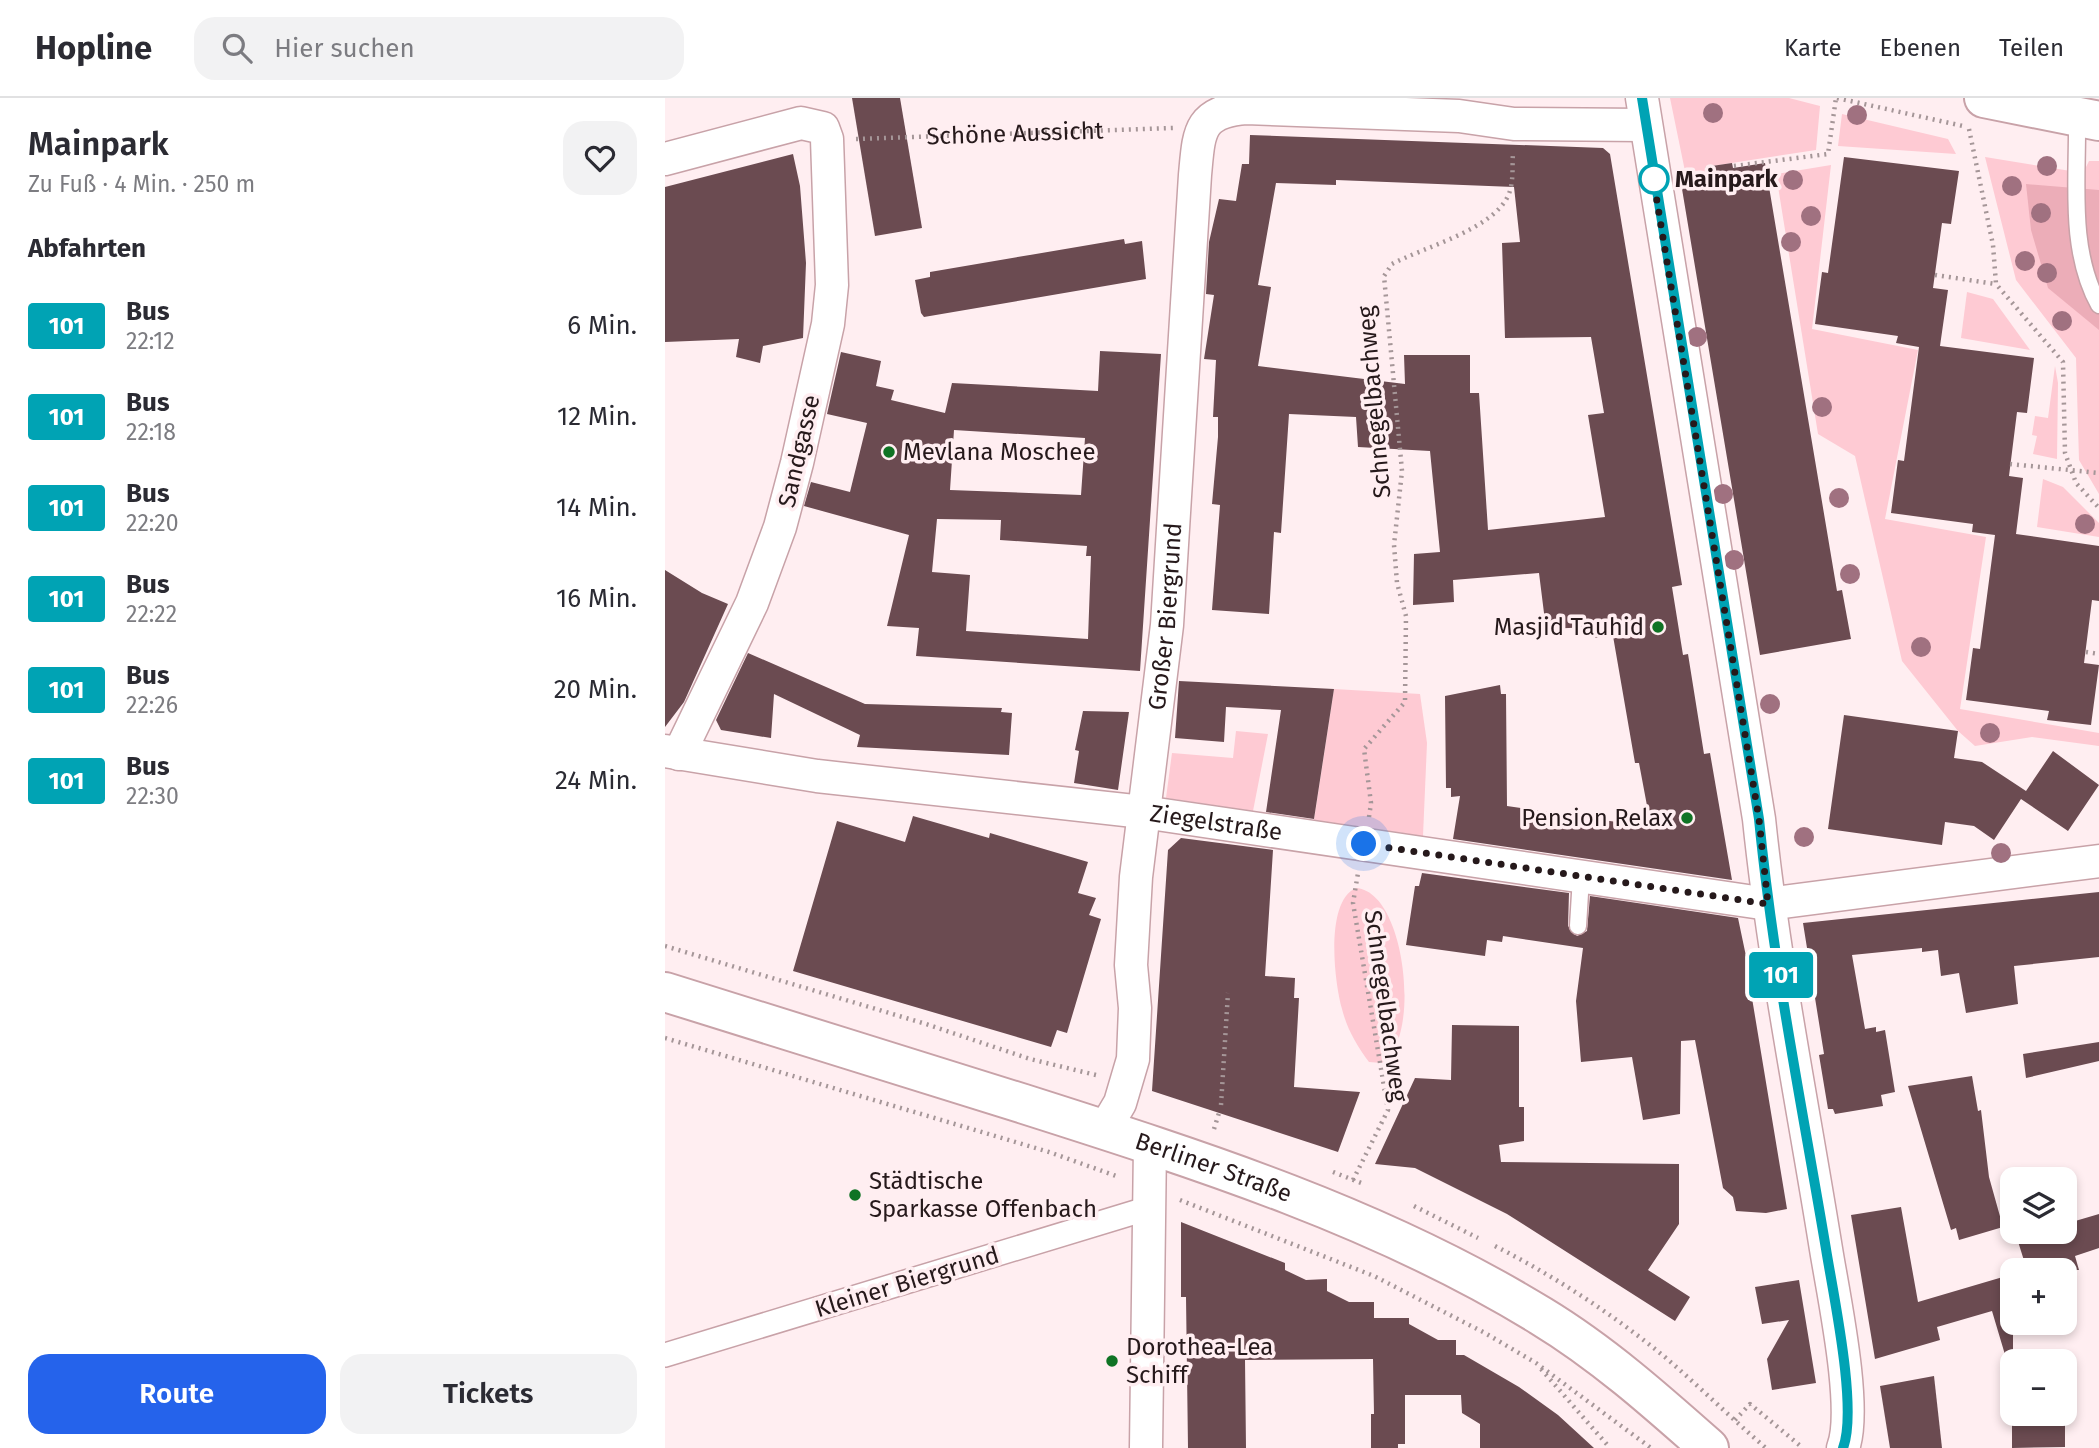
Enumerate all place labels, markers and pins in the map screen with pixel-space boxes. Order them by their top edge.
marker: Mainpark [1639,164,1669,194]
place label: Mainpark [1675,165,1778,193]
place label: Mevlana Moschee [903,438,1096,466]
marker: Mevlana Moschee [881,444,897,460]
place label: Masjid Tauhid [1494,613,1644,641]
marker: Masjid Tauhid [1650,619,1666,635]
place label: Pension Relax [1521,804,1673,832]
marker: Pension Relax [1679,810,1695,826]
place label: Städtische Sparkasse Offenbach [869,1167,1097,1223]
marker: Städtische Sparkasse Offenbach [847,1187,863,1203]
place label: Dorothea-Lea Schiff [1126,1333,1273,1389]
marker: Dorothea-Lea Schiff [1104,1353,1120,1369]

